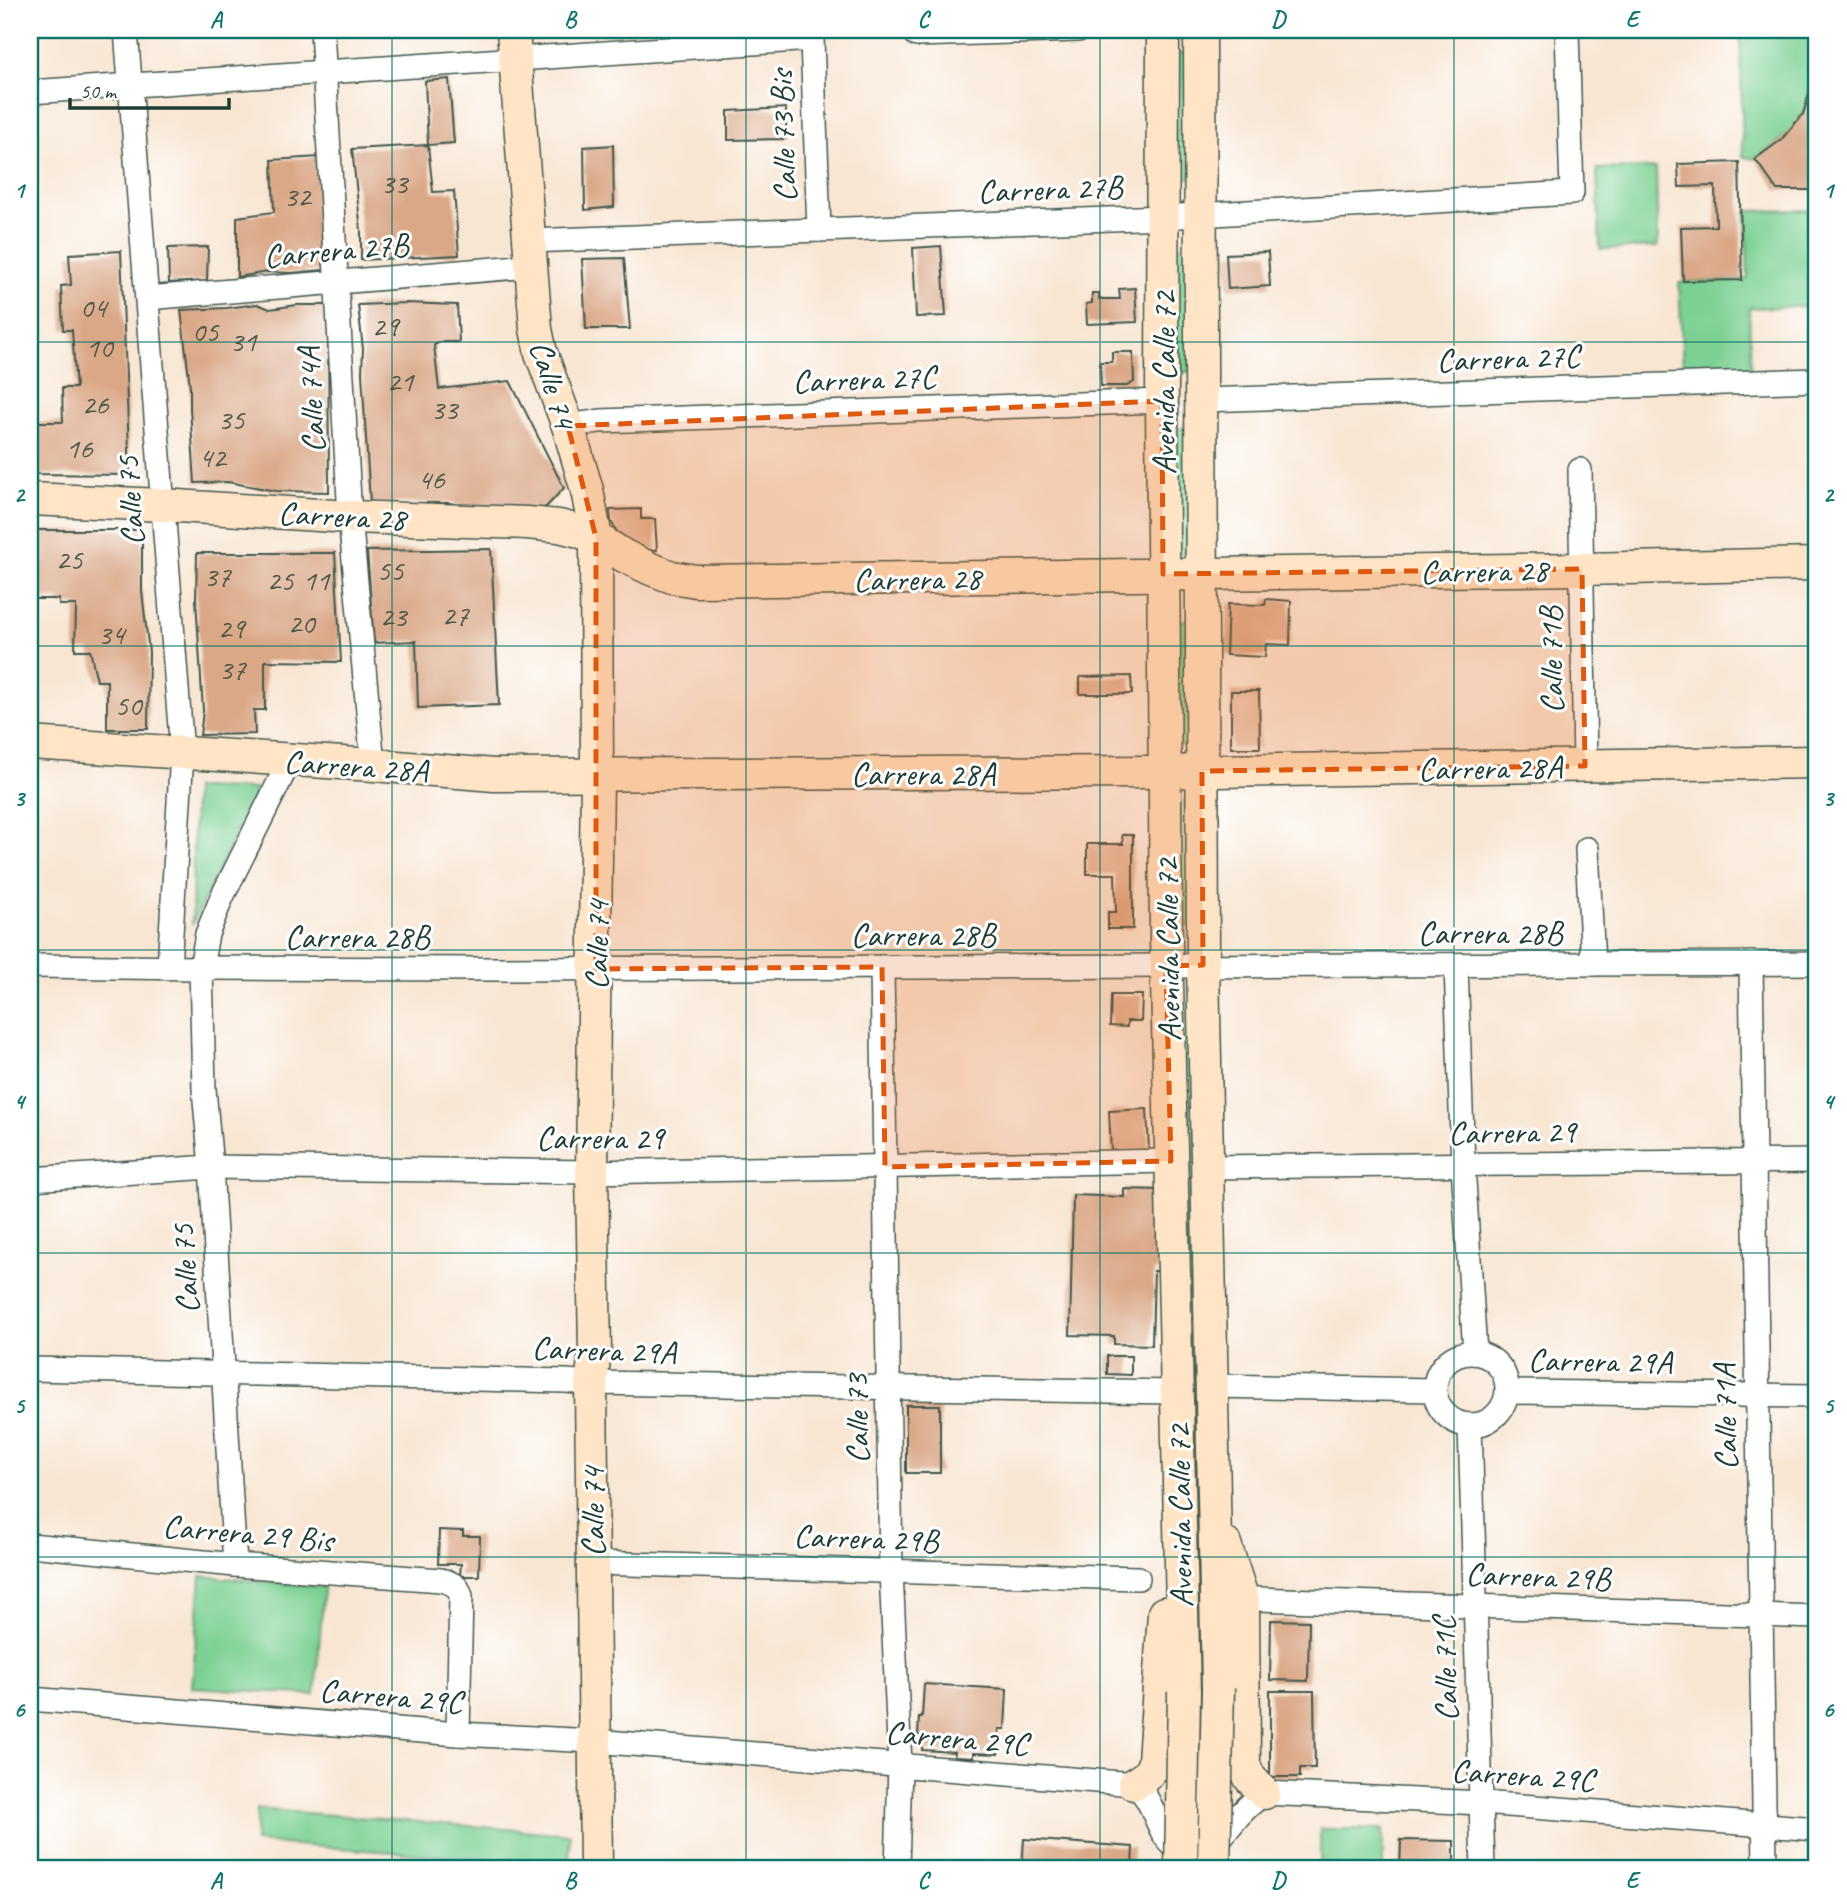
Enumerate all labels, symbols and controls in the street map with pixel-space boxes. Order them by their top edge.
text: A [210,5,224,34]
text: B [564,5,578,34]
text: C [918,5,932,34]
text: D [1271,5,1287,34]
text: E [1626,5,1642,34]
scale bar [70,66,229,110]
street label: Calle 73 Bis [760,66,806,203]
text: 50 m [80,78,118,104]
house number: 33 [381,164,410,202]
street label: Carrera 27B [977,165,1125,213]
text: 1 [14,176,27,205]
text: 1 [1823,176,1836,205]
house number: 32 [284,177,313,215]
street label: Carrera 27B [262,223,412,277]
house number: 04 [80,288,109,326]
street label: Avenida Calle 72 [1143,288,1185,475]
house number: 29 [372,307,401,345]
house number: 05 [192,312,220,350]
house number: 31 [230,322,258,360]
house number: 10 [86,328,115,366]
street label: Carrera 27C [1436,334,1584,381]
street label: Calle 74 [520,335,587,436]
street label: Calle 74A [287,344,335,454]
street label: Carrera 27C [792,355,940,402]
house number: 21 [387,362,415,400]
house number: 26 [82,385,110,423]
house number: 33 [431,390,460,428]
house number: 35 [218,400,246,438]
house number: 16 [66,429,94,467]
house number: 42 [199,438,228,476]
street label: Calle 75 [106,453,154,547]
house number: 46 [418,460,446,498]
text: 2 [14,480,27,509]
text: 2 [1823,480,1836,509]
street label: Carrera 28 [277,492,410,540]
house number: 25 [56,540,84,578]
street label: Carrera 28 [1420,549,1551,593]
house number: 55 [377,551,405,589]
house number: 37 [204,557,232,595]
street label: Carrera 28 [853,557,984,601]
house number: 25 [267,561,295,599]
house number: 11 [303,561,331,599]
house number: 27 [442,596,470,634]
house number: 23 [380,597,409,635]
house number: 20 [288,604,317,642]
street label: Calle 71B [1529,604,1573,714]
house number: 29 [218,609,247,647]
house number: 34 [98,615,127,653]
house number: 37 [219,650,247,688]
house number: 50 [115,686,144,724]
street label: Carrera 28A [283,740,431,792]
street label: Carrera 28A [1418,746,1564,790]
street label: Carrera 28A [851,753,996,795]
text: 3 [14,784,27,813]
text: 3 [1823,784,1836,813]
street label: Avenida Calle 72 [1145,855,1191,1042]
street label: Calle 74 [575,897,619,990]
street label: Carrera 28B [1418,912,1564,954]
street label: Carrera 28B [851,914,997,956]
street label: Carrera 28B [285,916,431,958]
text: 4 [14,1087,27,1116]
text: 4 [1823,1087,1836,1116]
street label: Carrera 29 [1448,1110,1579,1154]
street label: Carrera 29 [536,1117,667,1159]
street label: Calle 75 [161,1221,209,1315]
street label: Carrera 29A [531,1326,678,1374]
street label: Carrera 29A [1528,1339,1674,1383]
street label: Calle 71A [1703,1362,1747,1470]
street label: Calle 73 [835,1372,879,1464]
text: 5 [14,1391,26,1420]
text: 5 [1823,1391,1835,1420]
street label: Avenida Calle 72 [1157,1421,1203,1608]
street label: Calle 74 [572,1464,614,1557]
street label: Carrera 29 Bis [161,1505,337,1562]
street label: Carrera 29B [793,1514,941,1562]
street label: Carrera 29B [1465,1552,1613,1600]
street label: Calle 71C [1422,1612,1468,1722]
street label: Carrera 29C [318,1669,467,1723]
text: 6 [14,1695,27,1724]
text: 6 [1823,1695,1836,1724]
street label: Carrera 29C [884,1711,1033,1765]
street label: Carrera 29C [1450,1749,1599,1801]
text: A [210,1866,224,1895]
text: B [564,1866,578,1895]
text: C [918,1866,932,1895]
text: D [1271,1866,1287,1895]
text: E [1626,1866,1642,1895]

